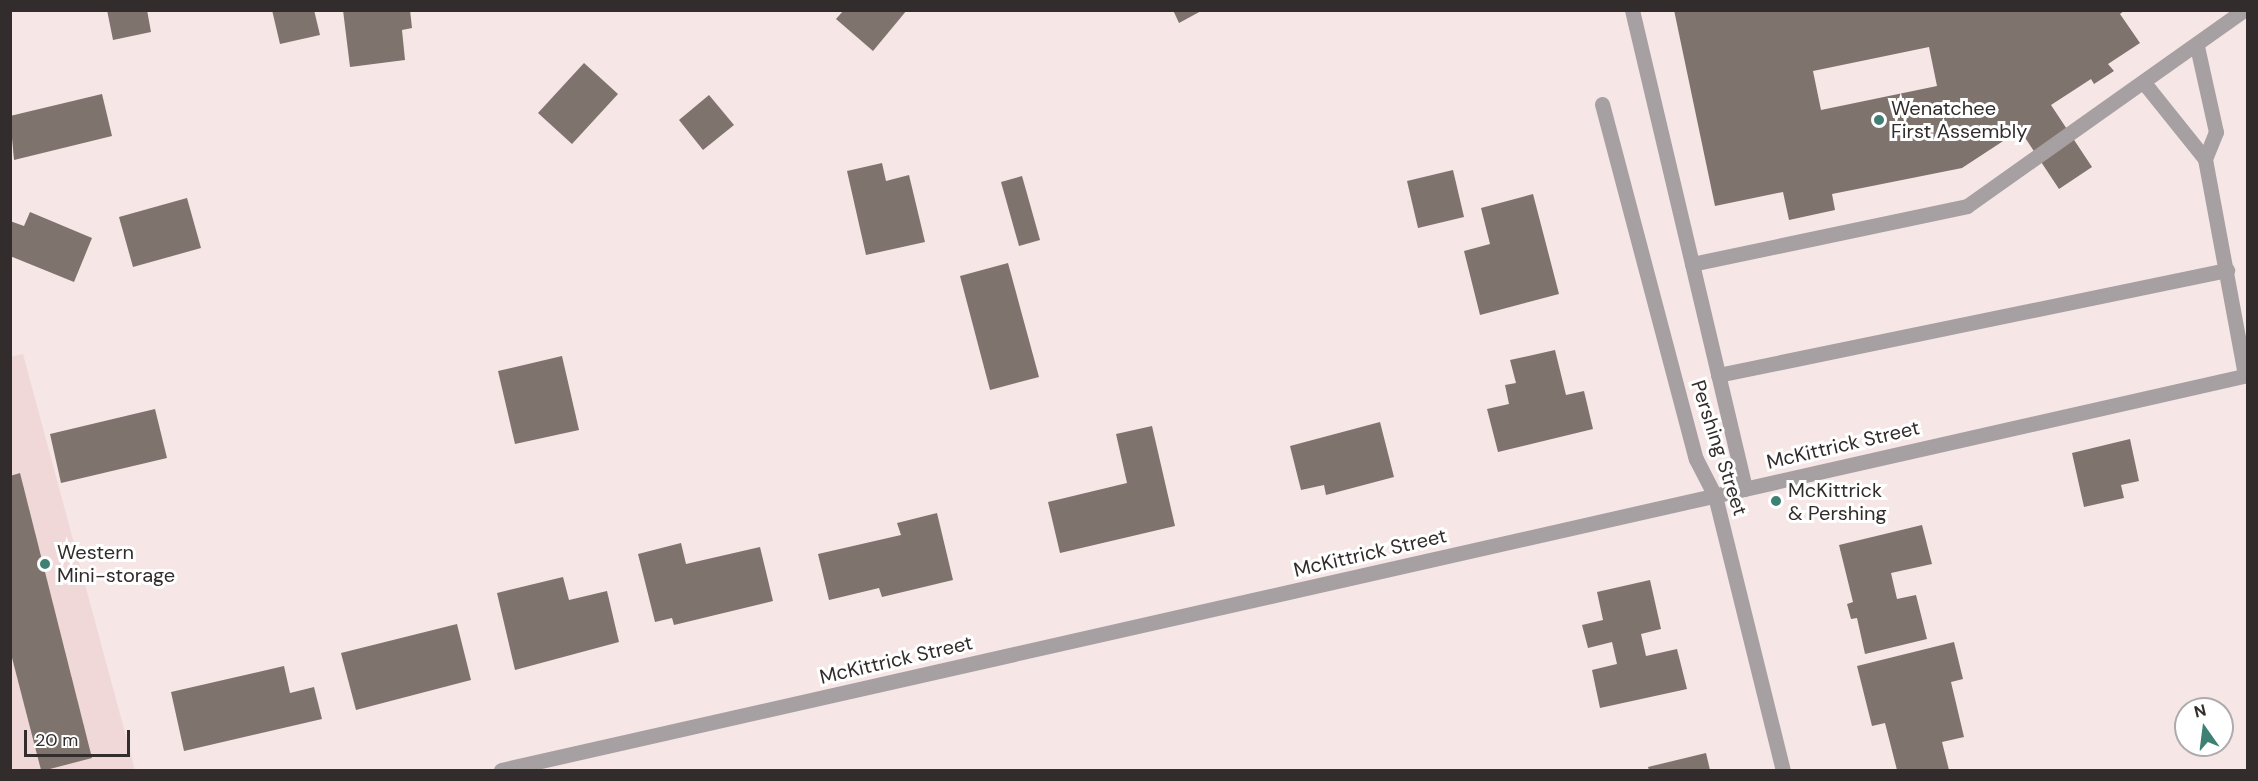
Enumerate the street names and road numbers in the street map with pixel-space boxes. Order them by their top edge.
street label: Pershing Street [1686,377,1752,519]
street label: McKittrick Street [1764,416,1922,474]
street label: McKittrick Street [1291,524,1449,582]
street label: McKittrick Street [817,631,975,689]

